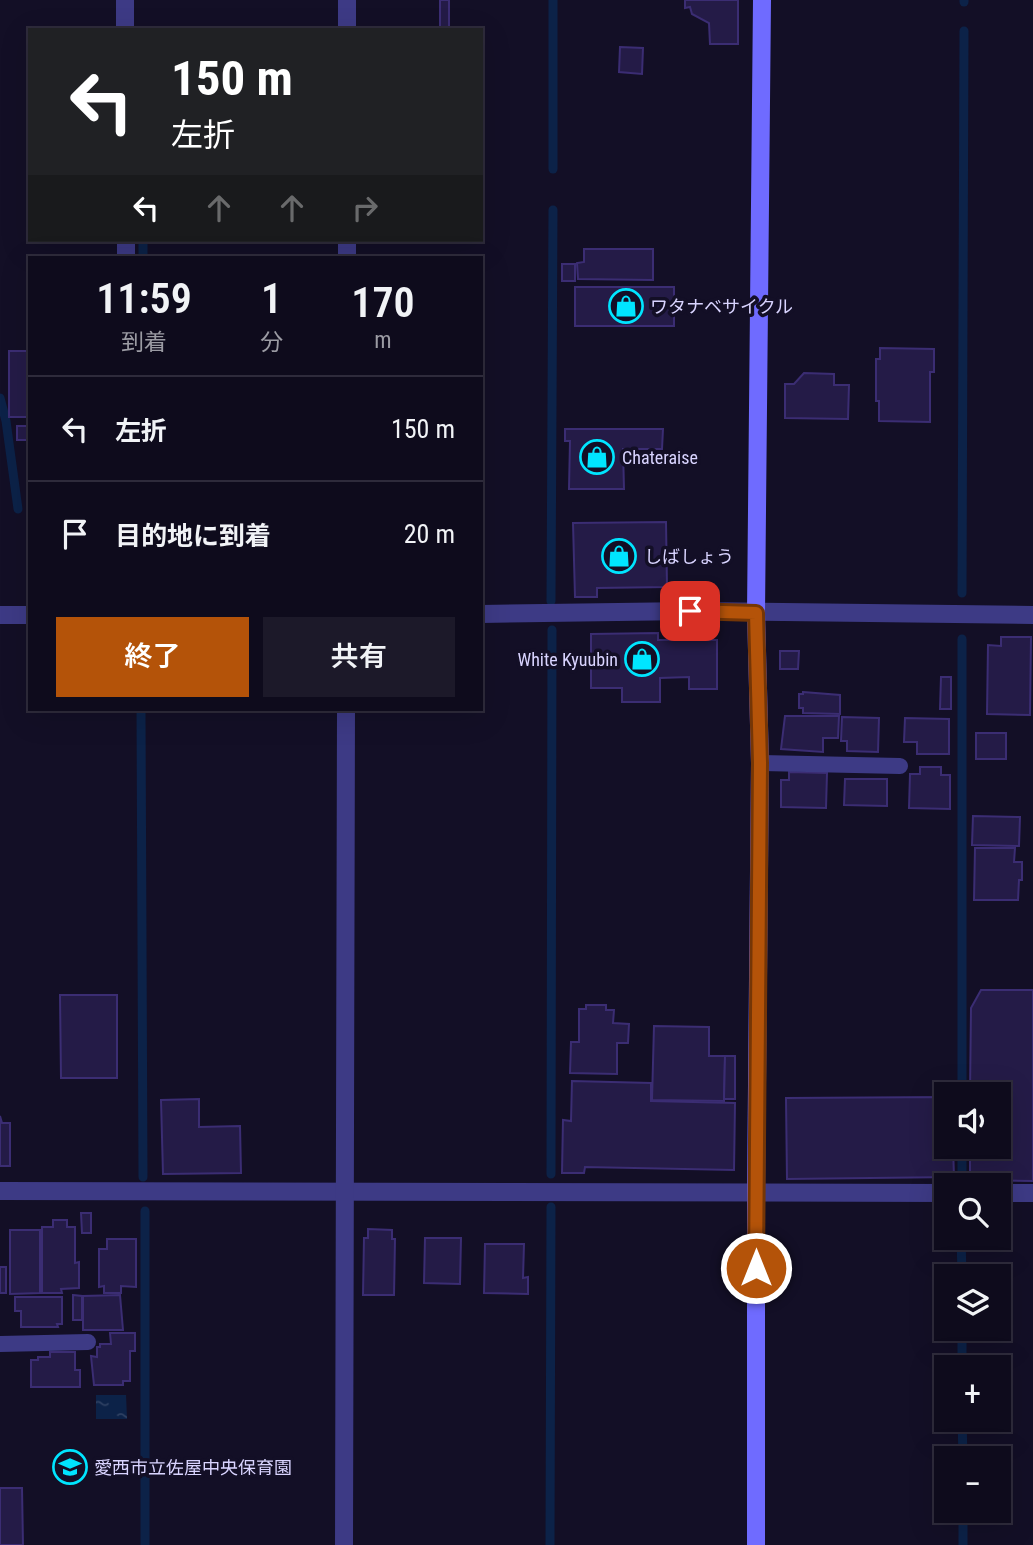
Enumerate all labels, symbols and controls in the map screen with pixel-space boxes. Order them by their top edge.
text: 150 m [171,50,293,107]
icon: left [56,56,147,147]
text: 左折 [171,116,235,154]
icon: left [127,189,165,227]
icon: ahead [200,189,238,227]
icon: ahead [273,189,311,227]
icon: right [346,189,384,227]
text: 11:59 [96,274,192,323]
text: 1 [261,274,282,323]
text: 170 [351,278,415,327]
shop icon: ワタナベサイクル [607,287,645,325]
place label: ワタナベサイクル [650,296,793,317]
text: m [374,327,392,354]
text: 到着 [121,329,167,356]
text: 分 [260,329,283,356]
icon: left [56,410,94,448]
text: 150 m [391,414,455,444]
text: 左折 [115,416,167,446]
shop icon: Chateraise [578,438,616,476]
place label: Chateraise [622,447,698,468]
icon: arrive [56,515,94,553]
text: 20 m [404,519,455,549]
text: 目的地に到着 [115,521,271,551]
shop icon: しばしょう [600,537,638,575]
place label: しばしょう [644,546,734,567]
pin [660,581,720,641]
icon: arrive [671,592,709,630]
button: 終了 [56,617,249,697]
button: 共有 [263,617,455,697]
shop icon: White Kyuubin [623,640,661,678]
place label: White Kyuubin [517,649,618,670]
map controls [934,1082,1011,1523]
button: sound [934,1082,1011,1159]
button: search [934,1173,1011,1250]
position arrow [719,1231,793,1305]
button: layers [934,1264,1011,1341]
button: + [934,1355,1011,1432]
button: − [934,1446,1011,1523]
school or university icon: 愛西市立佐屋中央保育園 [51,1448,89,1486]
place label: 愛西市立佐屋中央保育園 [94,1457,292,1478]

